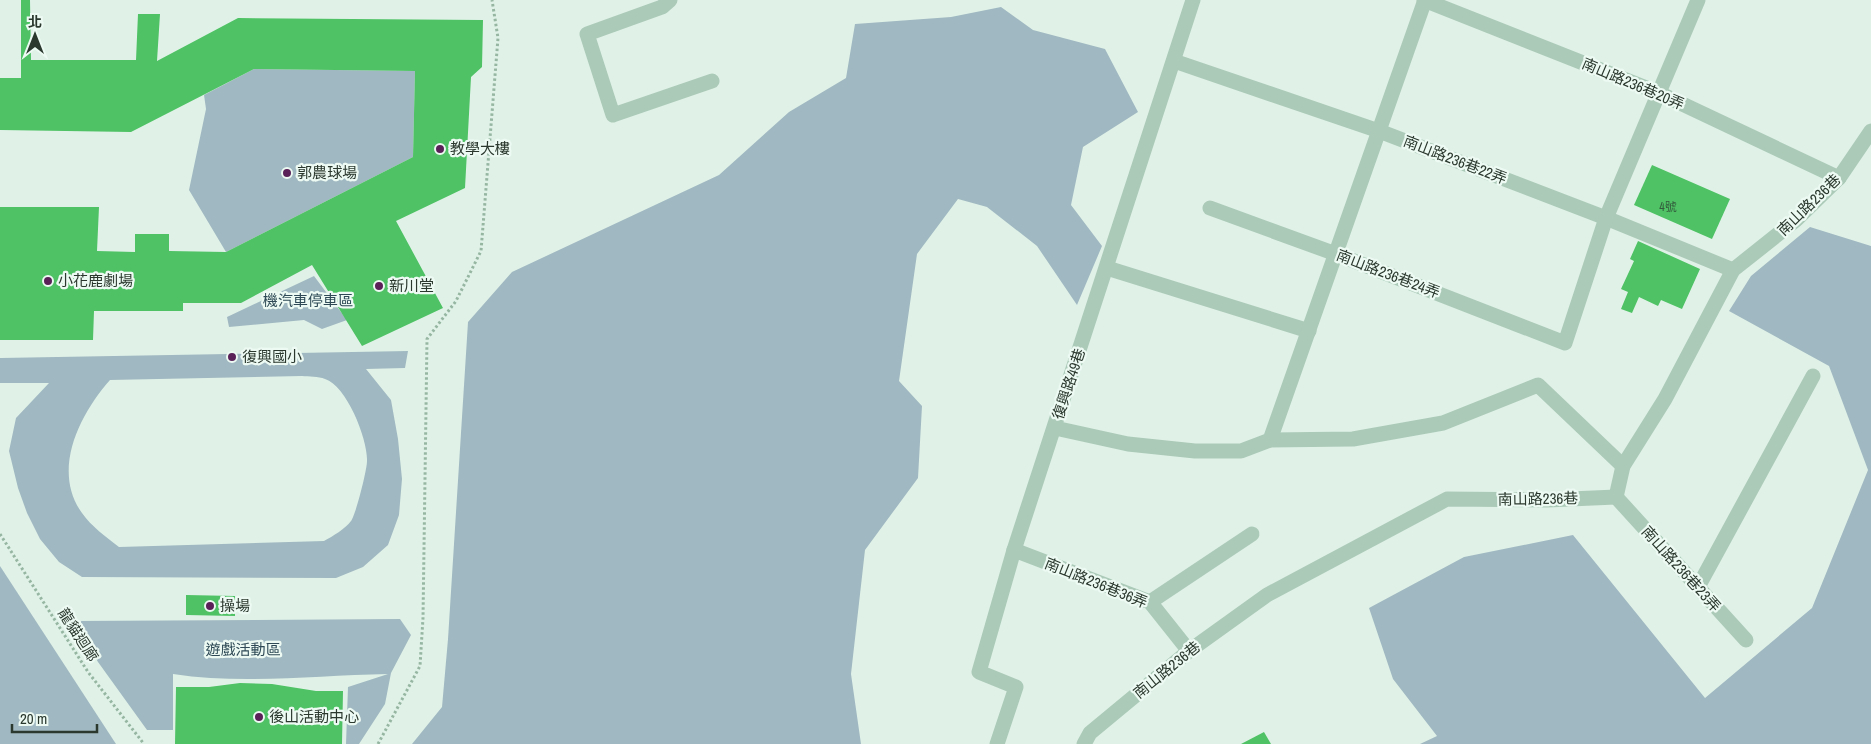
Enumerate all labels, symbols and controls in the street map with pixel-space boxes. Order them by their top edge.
north arrow [10,10,60,60]
text: 北 [28,13,42,31]
street label: 南山路236巷20弄 [1579,53,1688,115]
street label: 南山路236巷22弄 [1400,130,1510,189]
place label: 教學大樓 [450,138,510,159]
marker: 教學大樓 [434,143,446,155]
place label: 郭農球場 [297,162,357,183]
marker: 郭農球場 [281,167,293,179]
street label: 南山路236巷 [1772,169,1845,240]
house number: 4號 [1659,199,1677,215]
street label: 南山路236巷24弄 [1333,244,1443,303]
place label: 小花鹿劇場 [58,270,133,291]
marker: 小花鹿劇場 [42,275,54,287]
place label: 新川堂 [389,275,434,296]
marker: 新川堂 [373,280,385,292]
park label: 機汽車停車區 [263,290,353,311]
place label: 復興國小 [242,346,302,367]
street label: 復興路49巷 [1047,346,1090,422]
marker: 復興國小 [226,351,238,363]
street label: 南山路236巷 [1498,487,1578,510]
street label: 南山路236巷23弄 [1637,521,1726,616]
street label: 南山路236巷36弄 [1042,552,1151,613]
place label: 操場 [220,595,250,616]
marker: 操場 [204,600,216,612]
street label: 龍貓迴廊 [53,604,104,666]
street label: 南山路236巷 [1129,636,1205,703]
park label: 遊戲活動區 [205,639,281,660]
scale bar [12,702,98,734]
place label: 後山活動中心 [269,706,359,727]
text: 20 m [20,708,47,729]
marker: 後山活動中心 [253,711,265,723]

